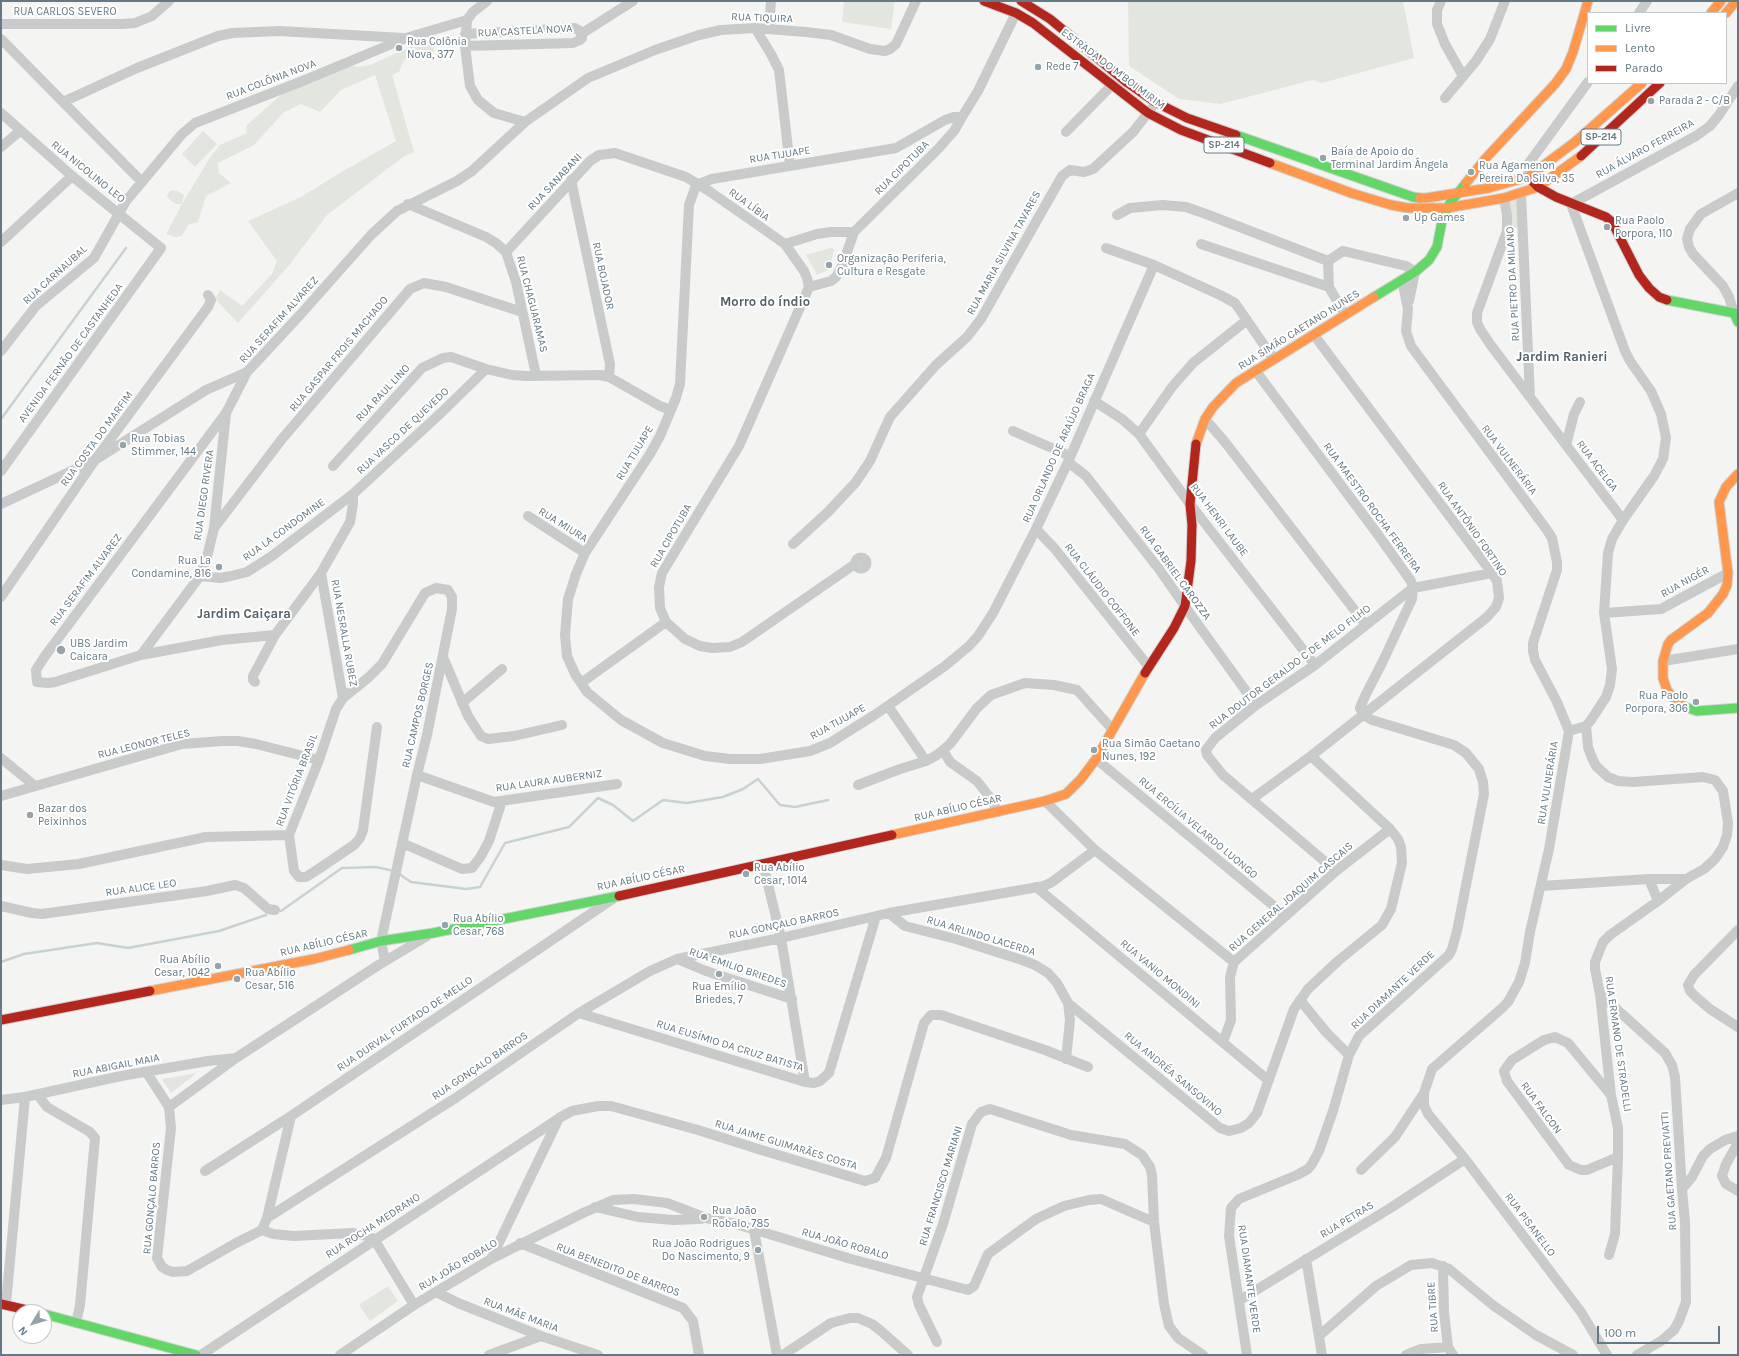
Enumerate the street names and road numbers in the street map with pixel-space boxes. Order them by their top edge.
street label: RUA CARLOS SEVERO [13,5,117,19]
street label: RUA TIQUIRA [731,10,793,26]
street label: RUA CASTELA NOVA [477,22,573,40]
street label: ESTRADA DO M'BOI MIRIM [1059,26,1167,112]
street label: RUA COLÔNIA NOVA [224,57,318,103]
street label: RUA ÁLVARO FERREIRA [1594,117,1696,181]
road number: SP-214 [1581,129,1621,145]
road number: SP-214 [1204,137,1244,153]
street label: RUA NICOLINO LEO [48,138,128,206]
street label: RUA CIPOTUBA [872,138,932,198]
street label: RUA TIJUAPE [749,144,811,166]
street label: RUA SANABANI [525,151,585,213]
street label: RUA LÍBIA [726,186,772,224]
street label: RUA MARIA SILVINA TAVARES [964,189,1044,317]
street label: RUA PIETRO DA MILANO [1503,226,1523,342]
street label: RUA BOJADOR [589,241,617,311]
street label: RUA CARNAUBAL [20,243,90,307]
street label: RUA CHAGUARAMAS [514,254,550,354]
street label: RUA SERAFIM ALVAREZ [237,274,321,366]
street label: AVENIDA FERNÃO DE CASTANHEDA [16,281,126,425]
street label: RUA SIMÃO CAETANO NUNES [1236,287,1362,373]
street label: RUA GASPAR FROIS MACHADO [287,294,391,414]
street label: RUA RAUL LINO [353,362,413,424]
street label: RUA ORLANDO DE ARAÚJO BRAGA [1020,371,1098,525]
street label: RUA VASCO DE QUEVEDO [354,385,452,477]
street label: RUA COSTA DO MARFIM [58,389,136,489]
street label: RUA VULNERÁRIA [1478,422,1540,498]
street label: RUA TIJUAPE [613,423,657,483]
street label: RUA ACELGA [1573,438,1621,494]
street label: RUA MAESTRO ROCHA FERREIRA [1320,440,1424,576]
street label: RUA DIEGO RIVERA [191,449,217,541]
street label: RUA ANTÔNIO FORTINO [1434,479,1510,579]
street label: RUA HENRI LAUBE [1187,481,1251,559]
street label: RUA LA CONDOMINE [240,496,328,564]
street label: RUA CIPOTUBA [647,502,695,570]
street label: RUA MIURA [536,505,590,545]
street label: RUA GABRIEL CAROZZA [1136,523,1214,623]
street label: RUA SERAFIM ALVAREZ [47,531,125,629]
street label: RUA CLÁUDIO COFFONE [1062,541,1142,639]
street label: RUA NIGÉR [1658,563,1712,601]
street label: RUA NESRALLA RUBEZ [328,578,360,688]
street label: RUA DOUTOR GERALDO C DE MELO FILHO [1207,602,1373,732]
street label: RUA CAMPOS BORGES [399,661,437,769]
street label: RUA TIJUAPE [808,701,868,743]
street label: RUA LEONOR TELES [96,726,192,762]
street label: RUA VITÓRIA BRASIL [273,732,321,828]
street label: RUA VULNERÁRIA [1535,740,1561,826]
street label: RUA LAURA AUBERNIZ [495,767,603,795]
street label: RUA ERCÍLIA VELARDO LUONGO [1136,774,1260,882]
street label: RUA ABÍLIO CÉSAR [913,791,1003,825]
street label: RUA GENERAL JOAQUIM CASCAIS [1226,839,1356,955]
street label: RUA ABÍLIO CÉSAR [596,862,686,894]
street label: RUA ALICE LEO [105,876,177,900]
street label: RUA GONÇALO BARROS [727,906,841,942]
street label: RUA ARLINDO LACERDA [925,913,1037,959]
street label: RUA ABÍLIO CÉSAR [279,926,369,960]
street label: RUA VANIO MONDINI [1117,937,1203,1011]
street label: RUA EMILIO BRIEDES [687,945,789,991]
street label: RUA DIAMANTE VERDE [1348,948,1438,1032]
street label: RUA DURVAL FURTADO DE MELLO [335,974,475,1074]
street label: RUA ERMANO DE STRADELLI [1602,975,1634,1113]
street label: RUA EUSÍMIO DA CRUZ BATISTA [655,1017,805,1075]
street label: RUA GONÇALO BARROS [430,1029,530,1103]
street label: RUA ANDRÉA SANSOVINO [1121,1029,1225,1119]
street label: RUA ABIGAIL MAIA [71,1051,161,1081]
street label: RUA FALCON [1518,1080,1564,1136]
street label: RUA GAETANO PREVIATTI [1658,1111,1680,1231]
street label: RUA JAIME GUIMARÃES COSTA [713,1117,859,1173]
street label: RUA FRANCISCO MARIANI [916,1125,966,1247]
street label: RUA GONÇALO BARROS [141,1141,163,1255]
street label: RUA ROCHA MEDRANO [323,1190,423,1262]
street label: RUA PISANELLO [1502,1191,1558,1259]
street label: RUA PETRAS [1318,1199,1376,1241]
street label: RUA DIAMANTE VERDE [1235,1224,1263,1334]
street label: RUA JOÃO ROBALO [800,1225,890,1263]
street label: RUA JOÃO ROBALO [416,1236,500,1294]
street label: RUA BENEDITO DE BARROS [554,1240,682,1300]
street label: RUA TIBRE [1425,1281,1441,1333]
street label: RUA MÃE MARIA [482,1295,560,1335]

